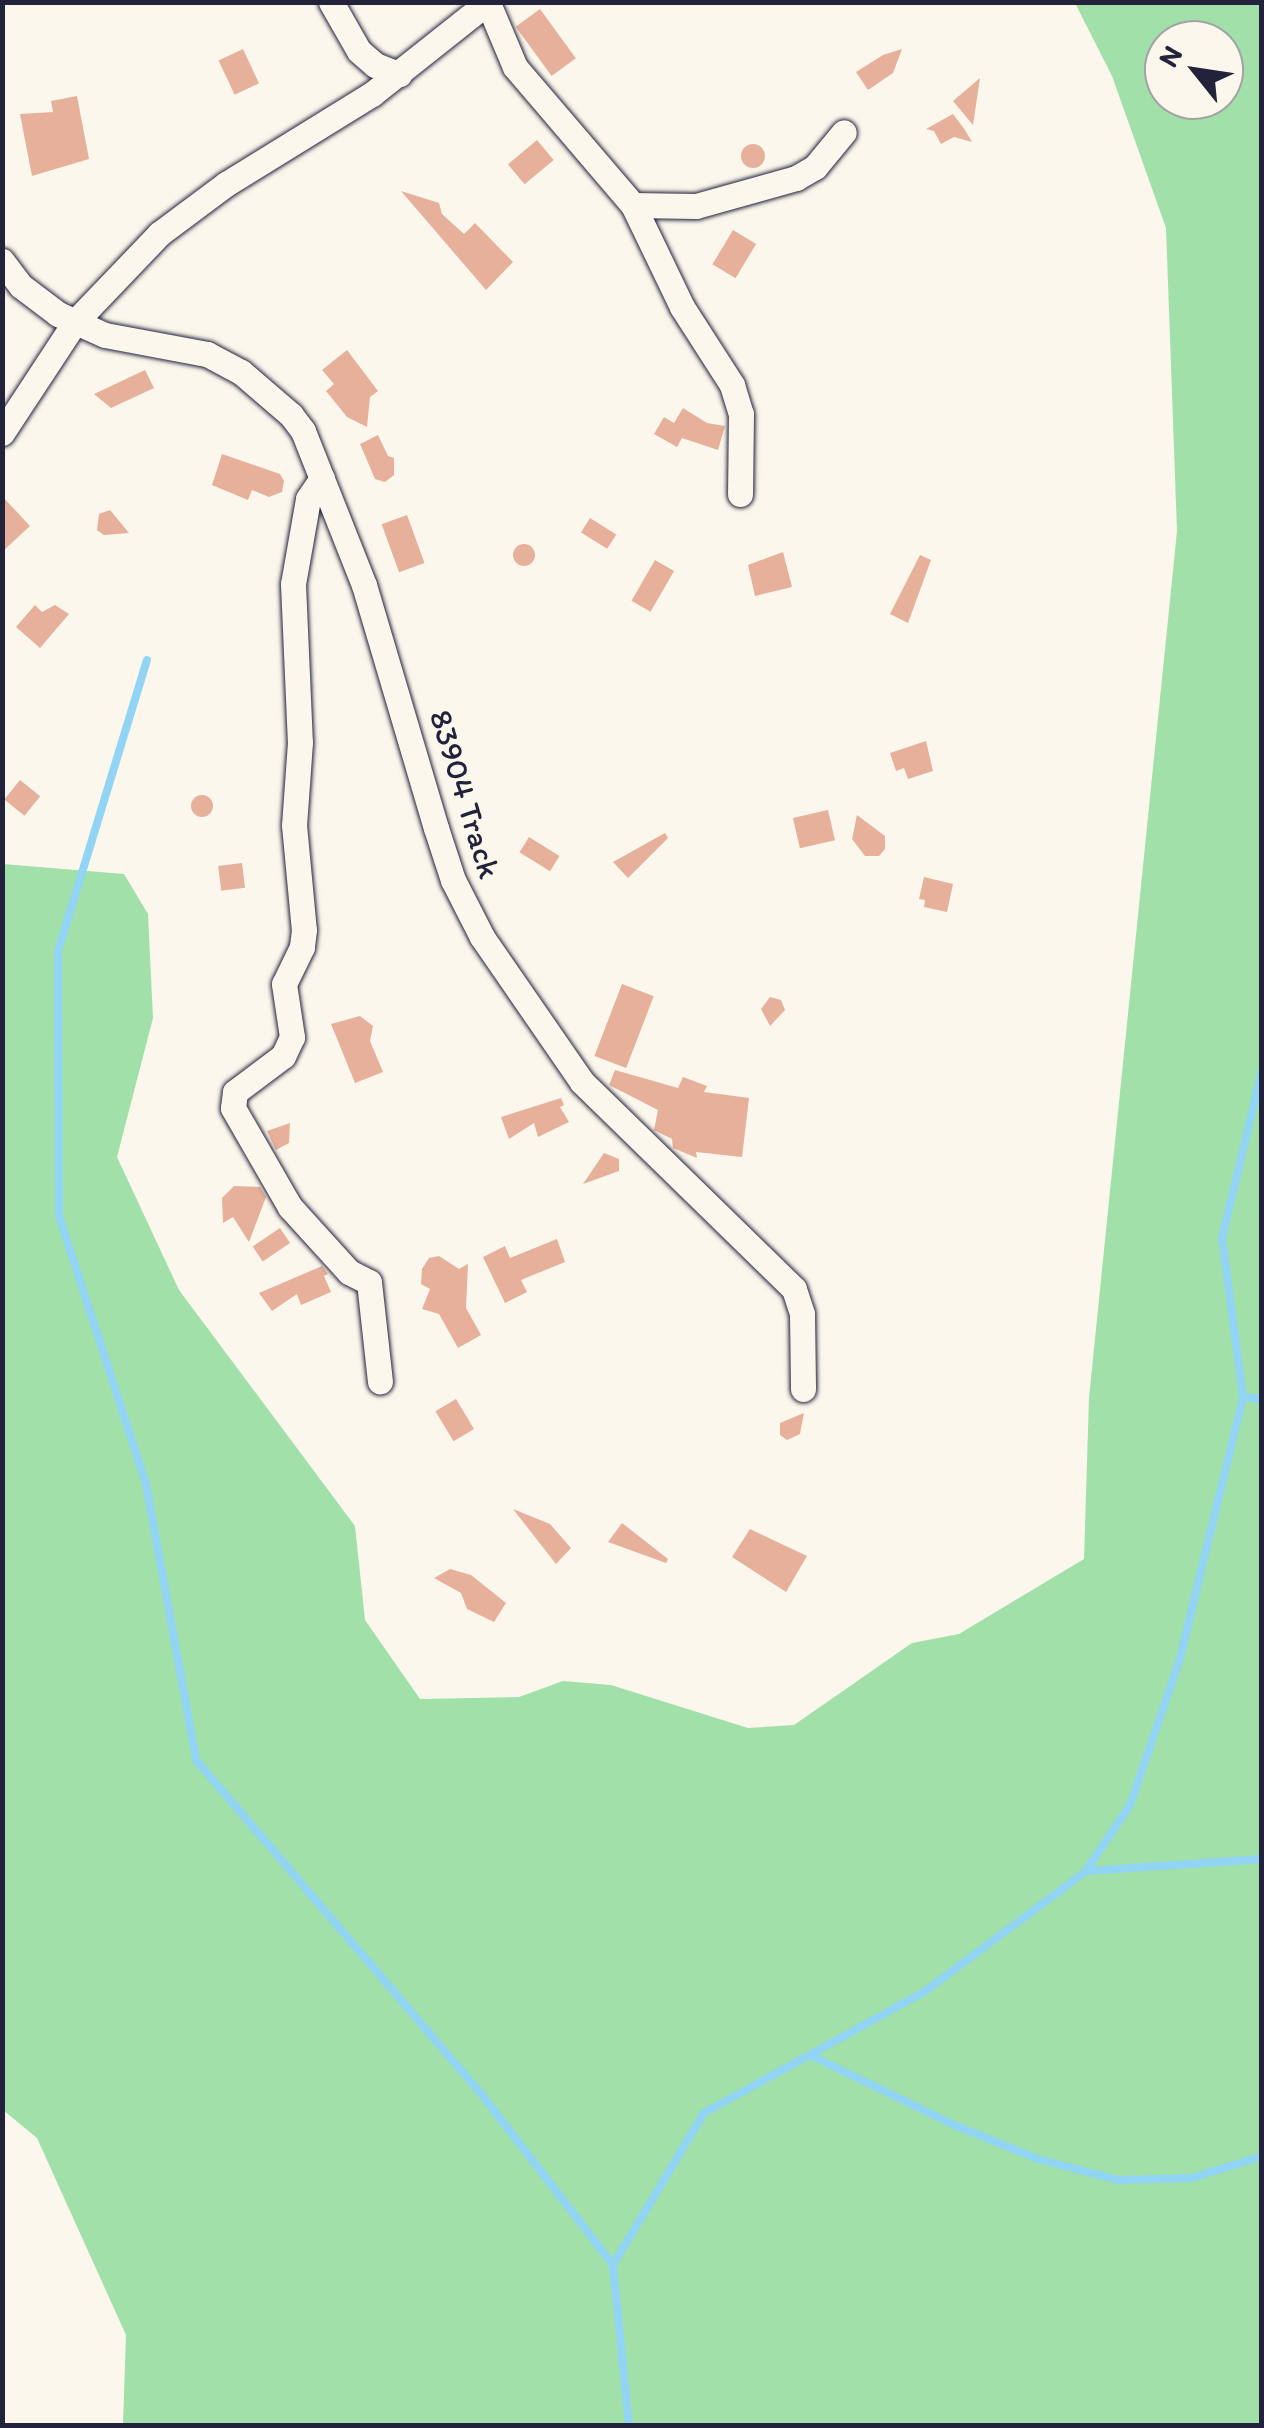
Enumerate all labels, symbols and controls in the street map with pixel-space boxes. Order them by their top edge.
north arrow [1144,20,1244,120]
text: N [1150,39,1189,73]
street label: 83904 Track [421,705,509,883]

